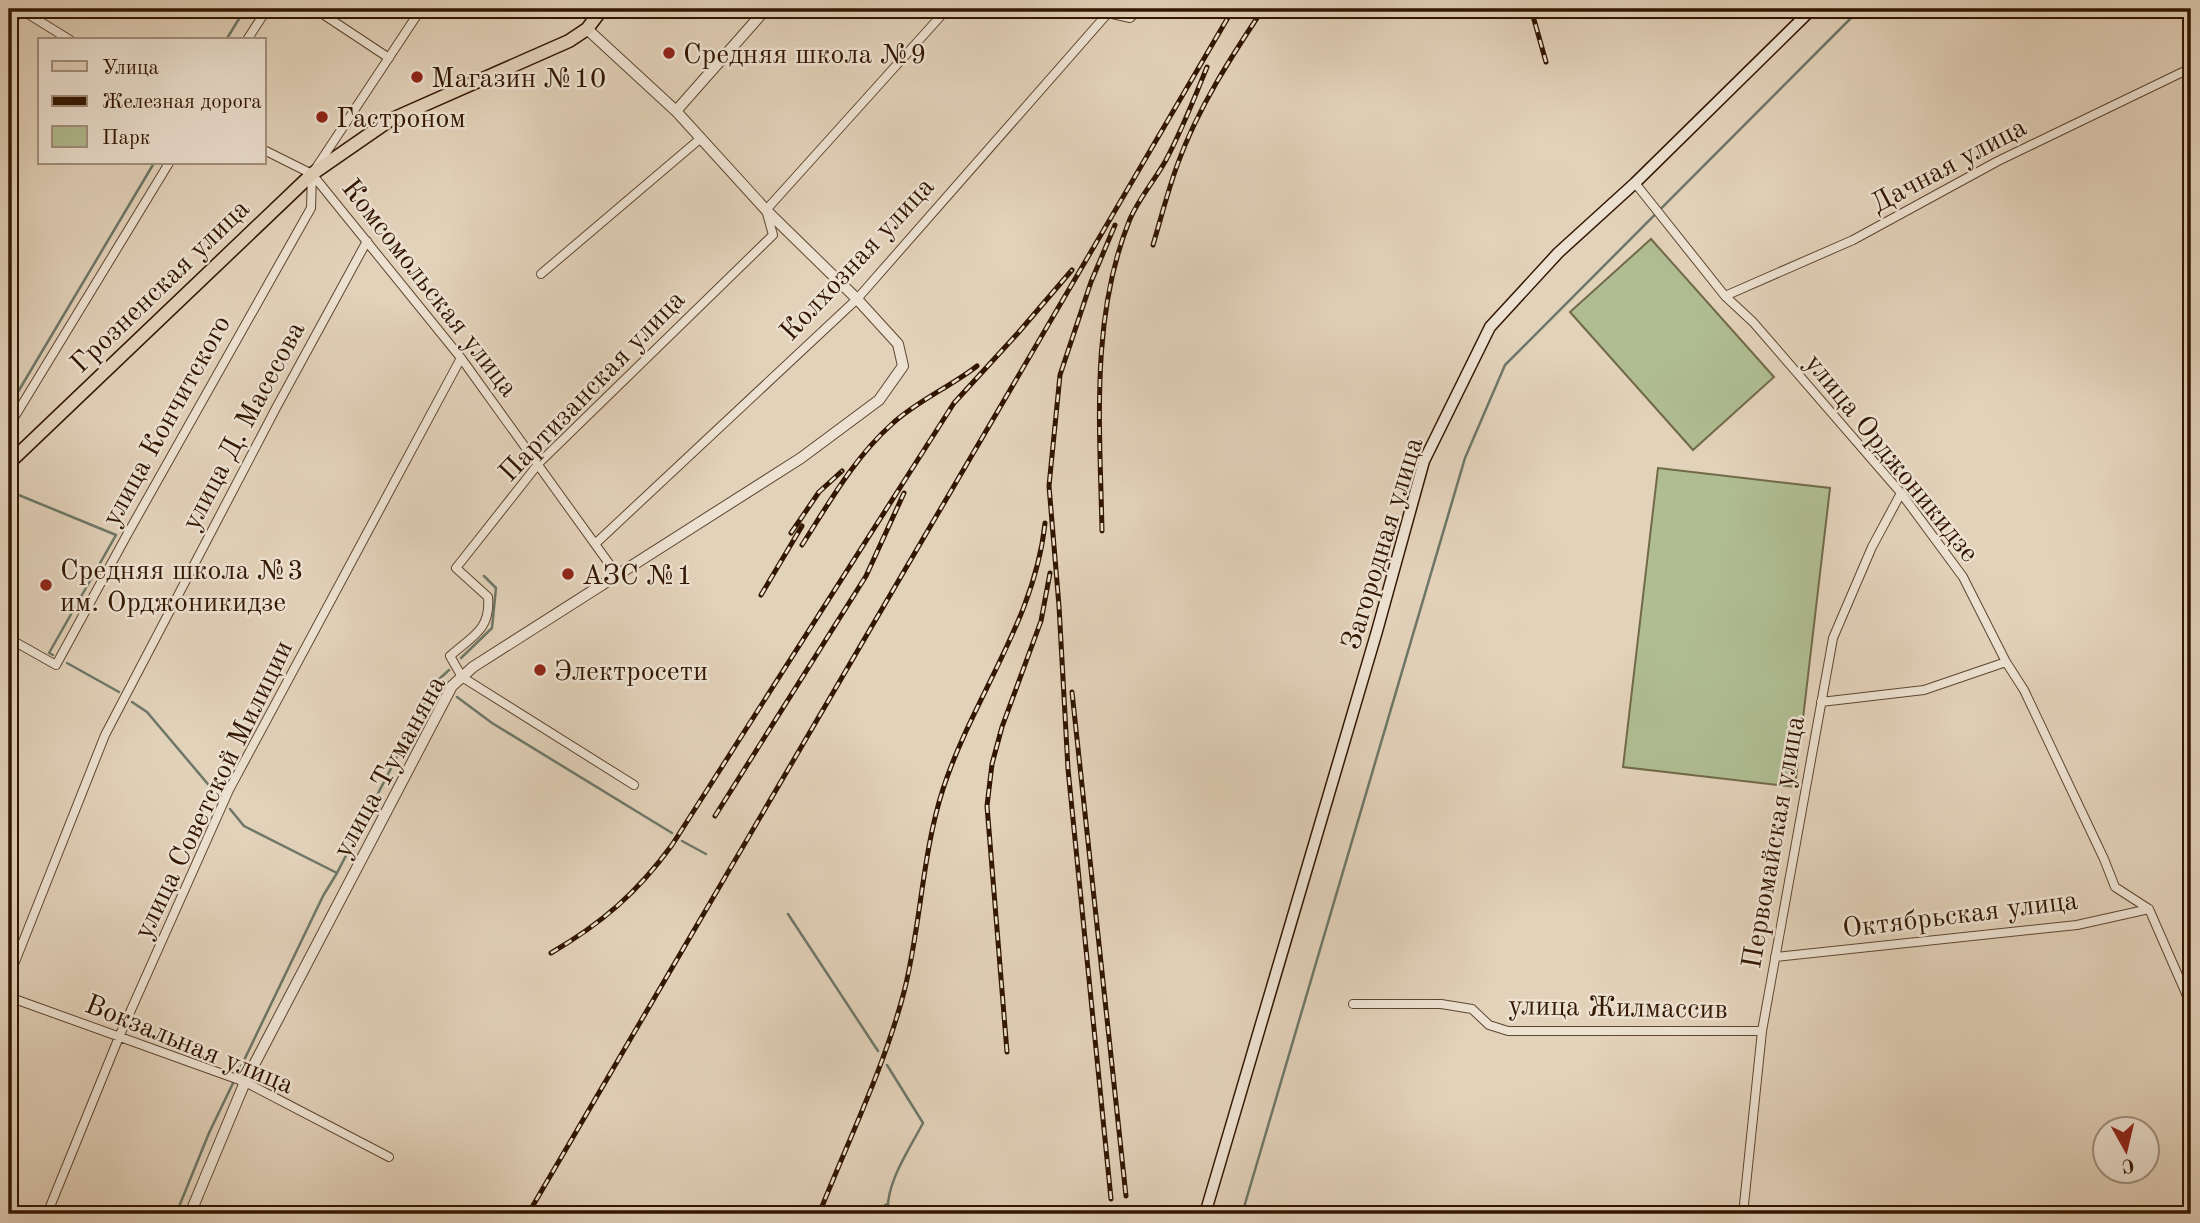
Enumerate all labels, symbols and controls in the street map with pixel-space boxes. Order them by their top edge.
legend [38,38,266,164]
place label: Средняя школа №9 [683,42,926,70]
marker: Средняя школа №9 [661,45,677,61]
text: Улица [102,58,159,79]
place label: Магазин №10 [431,66,606,94]
marker: Магазин №10 [409,69,425,85]
text: Железная дорога [102,92,262,113]
place label: Гастроном [336,106,466,134]
marker: Гастроном [314,109,330,125]
street label: Дачная улица [1867,114,2032,219]
text: Парк [102,128,151,149]
street label: Колхозная улица [776,173,941,347]
street label: Комсомольская улица [335,175,522,403]
street label: Грозненская улица [66,195,256,379]
street label: Партизанская улица [495,286,692,488]
street label: улица Кончитского [98,311,237,532]
street label: улица Д. Масесова [178,317,311,535]
street label: улица Орджоникидзе [1798,350,1983,568]
street label: Загородная улица [1338,434,1430,653]
place label: Средняя школа №3 им. Орджоникидзе [60,558,303,618]
place label: АЗС №1 [582,563,693,591]
marker: АЗС №1 [560,566,576,582]
marker: Средняя школа №3 им. Орджоникидзе [38,577,54,593]
street label: улица Советской Милиции [130,637,299,944]
place label: Электросети [554,659,708,687]
marker: Электросети [532,662,548,678]
street label: улица Туманяна [329,672,452,863]
street label: Первомайская улица [1739,714,1811,971]
street label: Октябрьская улица [1841,888,2080,944]
street label: Вокзальная улица [81,991,297,1100]
street label: улица Жилмассив [1508,993,1728,1025]
north arrow [2092,1114,2162,1184]
text: С [2120,1154,2136,1175]

